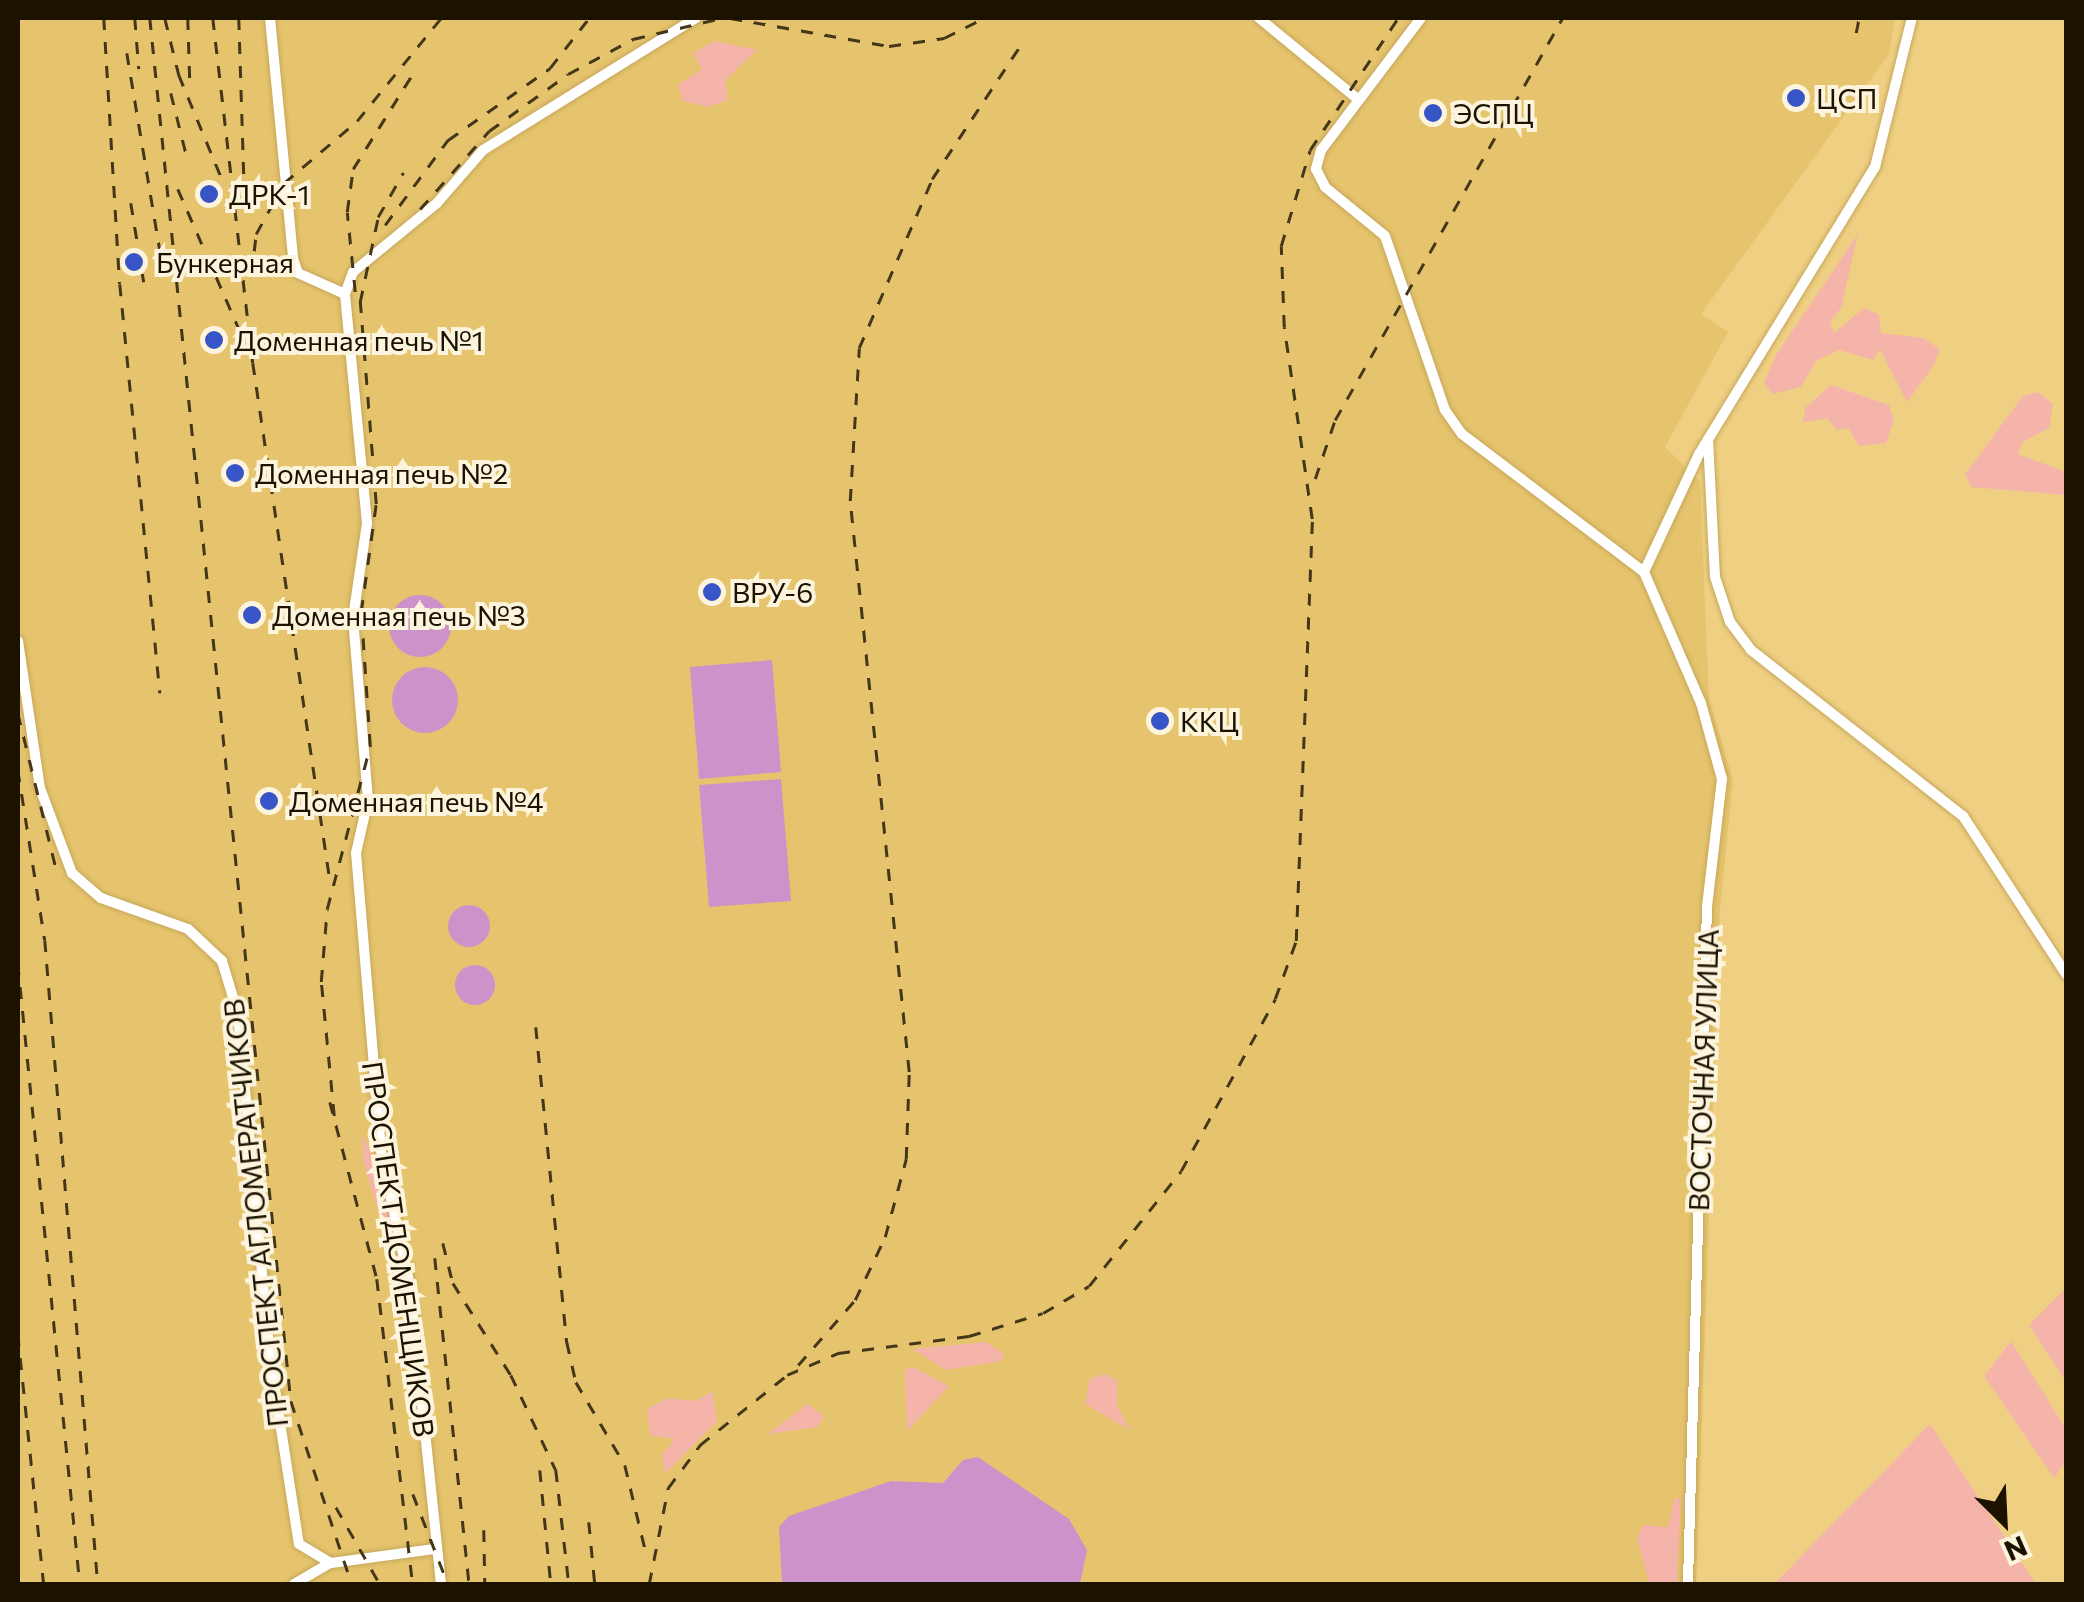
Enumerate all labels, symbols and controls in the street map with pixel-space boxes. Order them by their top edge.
place label: ЦСП [1816,81,1878,115]
marker: ЦСП [1785,87,1807,109]
place label: ЭСПЦ [1453,96,1534,130]
marker: ЭСПЦ [1422,102,1444,124]
place label: ДРК-1 [229,177,310,211]
marker: ДРК-1 [198,183,220,205]
place label: Бункерная [156,245,294,279]
marker: Бункерная [121,249,147,275]
place label: Доменная печь №1 [234,323,484,357]
marker: Доменная печь №1 [203,329,225,351]
place label: Доменная печь №2 [255,456,508,490]
marker: Доменная печь №2 [224,462,246,484]
place label: ВРУ-6 [732,575,813,609]
marker: ВРУ-6 [701,581,723,603]
place label: Доменная печь №3 [272,598,526,632]
marker: Доменная печь №3 [241,604,263,626]
place label: ККЦ [1180,704,1239,738]
marker: ККЦ [1149,710,1171,732]
place label: Доменная печь №4 [289,784,544,818]
marker: Доменная печь №4 [258,790,280,812]
street label: ВОСТОЧНАЯ УЛИЦА [1681,928,1725,1212]
street label: ПРОСПЕКТ АГЛОМЕРАТЧИКОВ [216,997,294,1429]
street label: ПРОСПЕКТ ДОМЕНЩИКОВ [356,1059,442,1439]
north arrow [1954,1472,2054,1572]
text: N [2000,1530,2033,1569]

